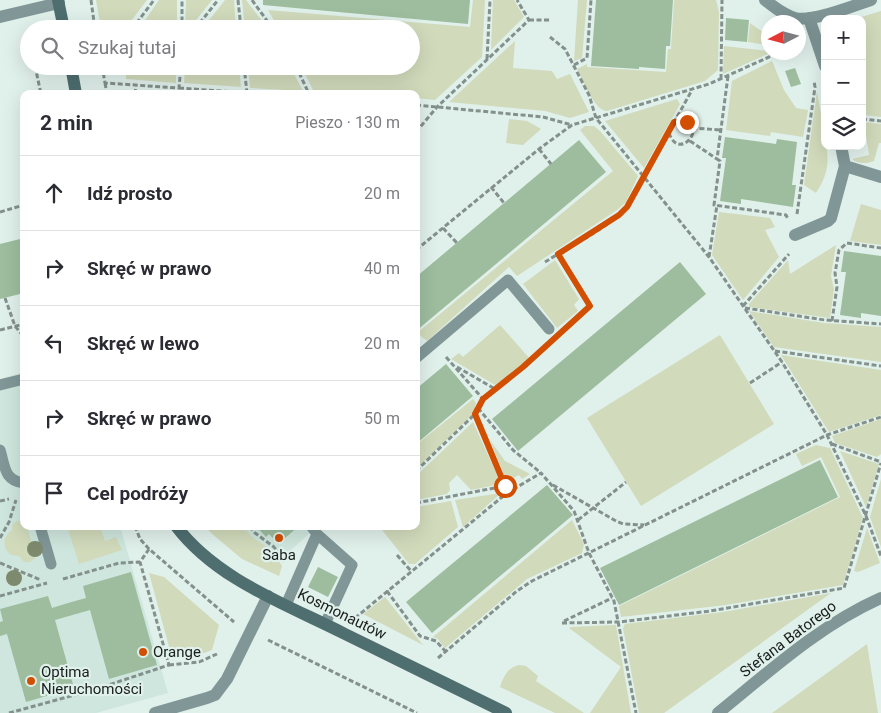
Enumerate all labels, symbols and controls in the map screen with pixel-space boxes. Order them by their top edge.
north arrow [761,15,806,60]
map controls [821,15,866,150]
button: + [821,15,866,60]
search box [20,20,420,75]
icon: search [38,34,66,62]
text: Szukaj tutaj [78,36,176,59]
button: − [821,60,866,105]
button: layers [821,105,866,150]
text: 2 min [40,111,93,135]
route end [676,111,699,134]
text: Pieszo · 130 m [295,113,400,132]
icon: ahead [40,179,68,207]
text: Idź prosto [87,182,172,205]
text: 20 m [364,184,400,203]
icon: right [40,254,68,282]
text: Skręć w prawo [87,257,211,280]
text: 40 m [364,259,400,278]
icon: left [40,329,68,357]
text: Skręć w lewo [87,332,199,355]
text: 20 m [364,334,400,353]
icon: right [40,404,68,432]
text: Skręć w prawo [87,407,211,430]
text: 50 m [364,409,400,428]
route start [494,475,517,498]
icon: arrive [40,479,68,507]
text: Cel podróży [87,482,188,505]
marker: Saba [273,532,285,544]
place label: Saba [262,546,296,564]
street label: Kosmonautów [295,585,389,643]
street label: Stefana Batorego [736,597,840,681]
place label: Orange [153,643,201,661]
marker: Orange [137,646,149,658]
place label: Optima Nieruchomości [41,663,142,698]
marker: Optima Nieruchomości [25,675,37,687]

